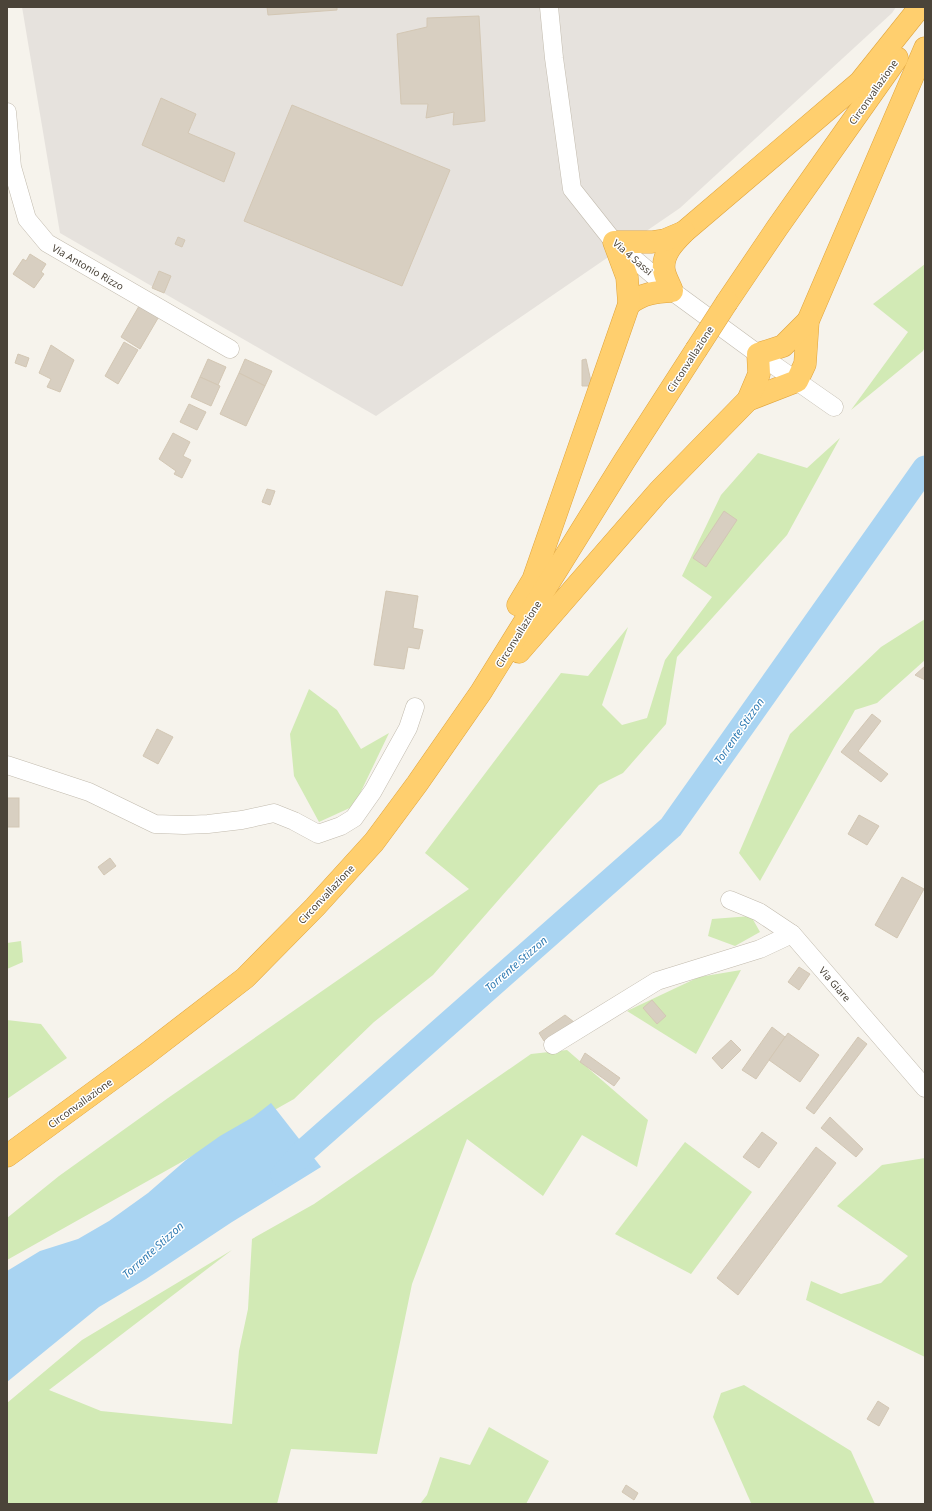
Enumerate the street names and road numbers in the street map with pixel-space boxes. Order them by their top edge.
street label: Circonvallazione [845,56,901,127]
street label: Via 4 Sassi [610,236,656,278]
street label: Via Antonio Rizzo [50,241,126,293]
street label: Circonvallazione [663,323,717,395]
street label: Circonvallazione [492,598,544,670]
street label: Circonvallazione [295,861,357,927]
street label: Via Giare [816,964,854,1005]
street label: Circonvallazione [45,1075,115,1131]

